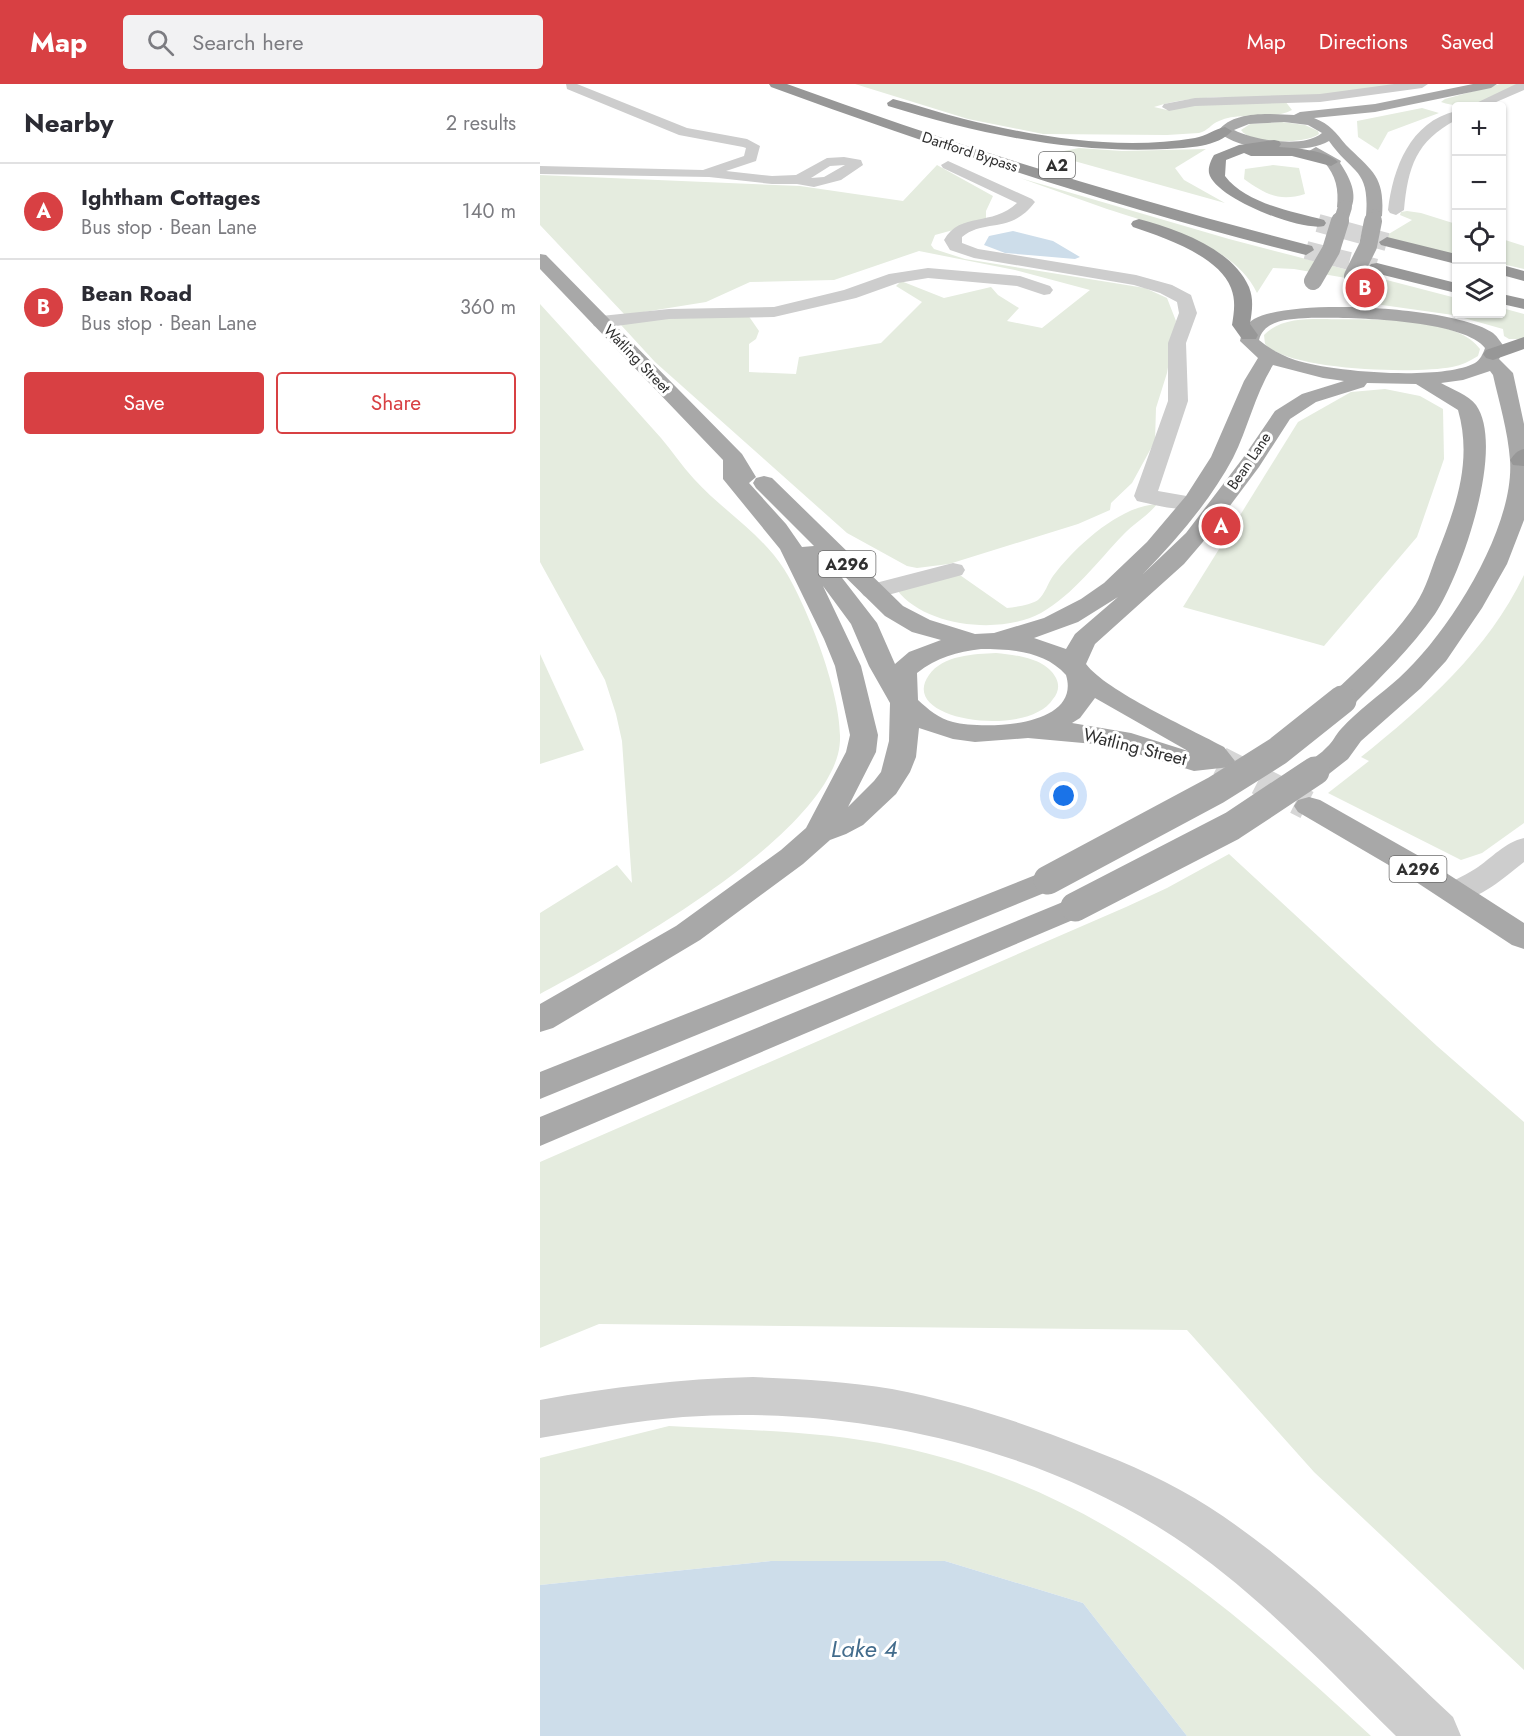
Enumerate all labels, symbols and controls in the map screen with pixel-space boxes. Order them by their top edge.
search box [123,15,543,69]
text: Map [30,22,87,63]
icon: search [144,26,177,59]
text: Search here [192,26,304,58]
text: Map [1247,27,1286,57]
text: Directions [1319,27,1408,57]
text: Saved [1441,27,1494,57]
map controls [1452,102,1506,318]
button: + [1452,102,1506,156]
text: Nearby [24,104,113,142]
text: 2 results [446,109,516,138]
street label: Dartford Bypass [919,126,1021,178]
road number: A2 [1039,152,1075,178]
button: − [1452,156,1506,210]
text: Ightham Cottages [81,181,260,213]
text: A [36,197,51,226]
text: 140 m [462,197,516,226]
button: locate [1452,210,1506,264]
text: Bus stop · Bean Lane [81,213,257,242]
button: layers [1452,264,1506,318]
pin: B [1346,266,1384,310]
text: Bean Road [81,277,192,309]
text: B [37,293,50,322]
text: 360 m [460,293,516,322]
text: Bus stop · Bean Lane [81,309,257,338]
street label: Watling Street [598,320,676,399]
button: Save [24,372,264,434]
button: Share [276,372,516,434]
street label: Bean Lane [1222,428,1277,494]
pin: A [1202,504,1240,548]
road number: A296 [818,551,876,577]
street label: Watling Street [1080,722,1190,773]
your location [1049,781,1078,810]
road number: A296 [1390,856,1446,882]
water label: Lake 4 [831,1631,898,1666]

